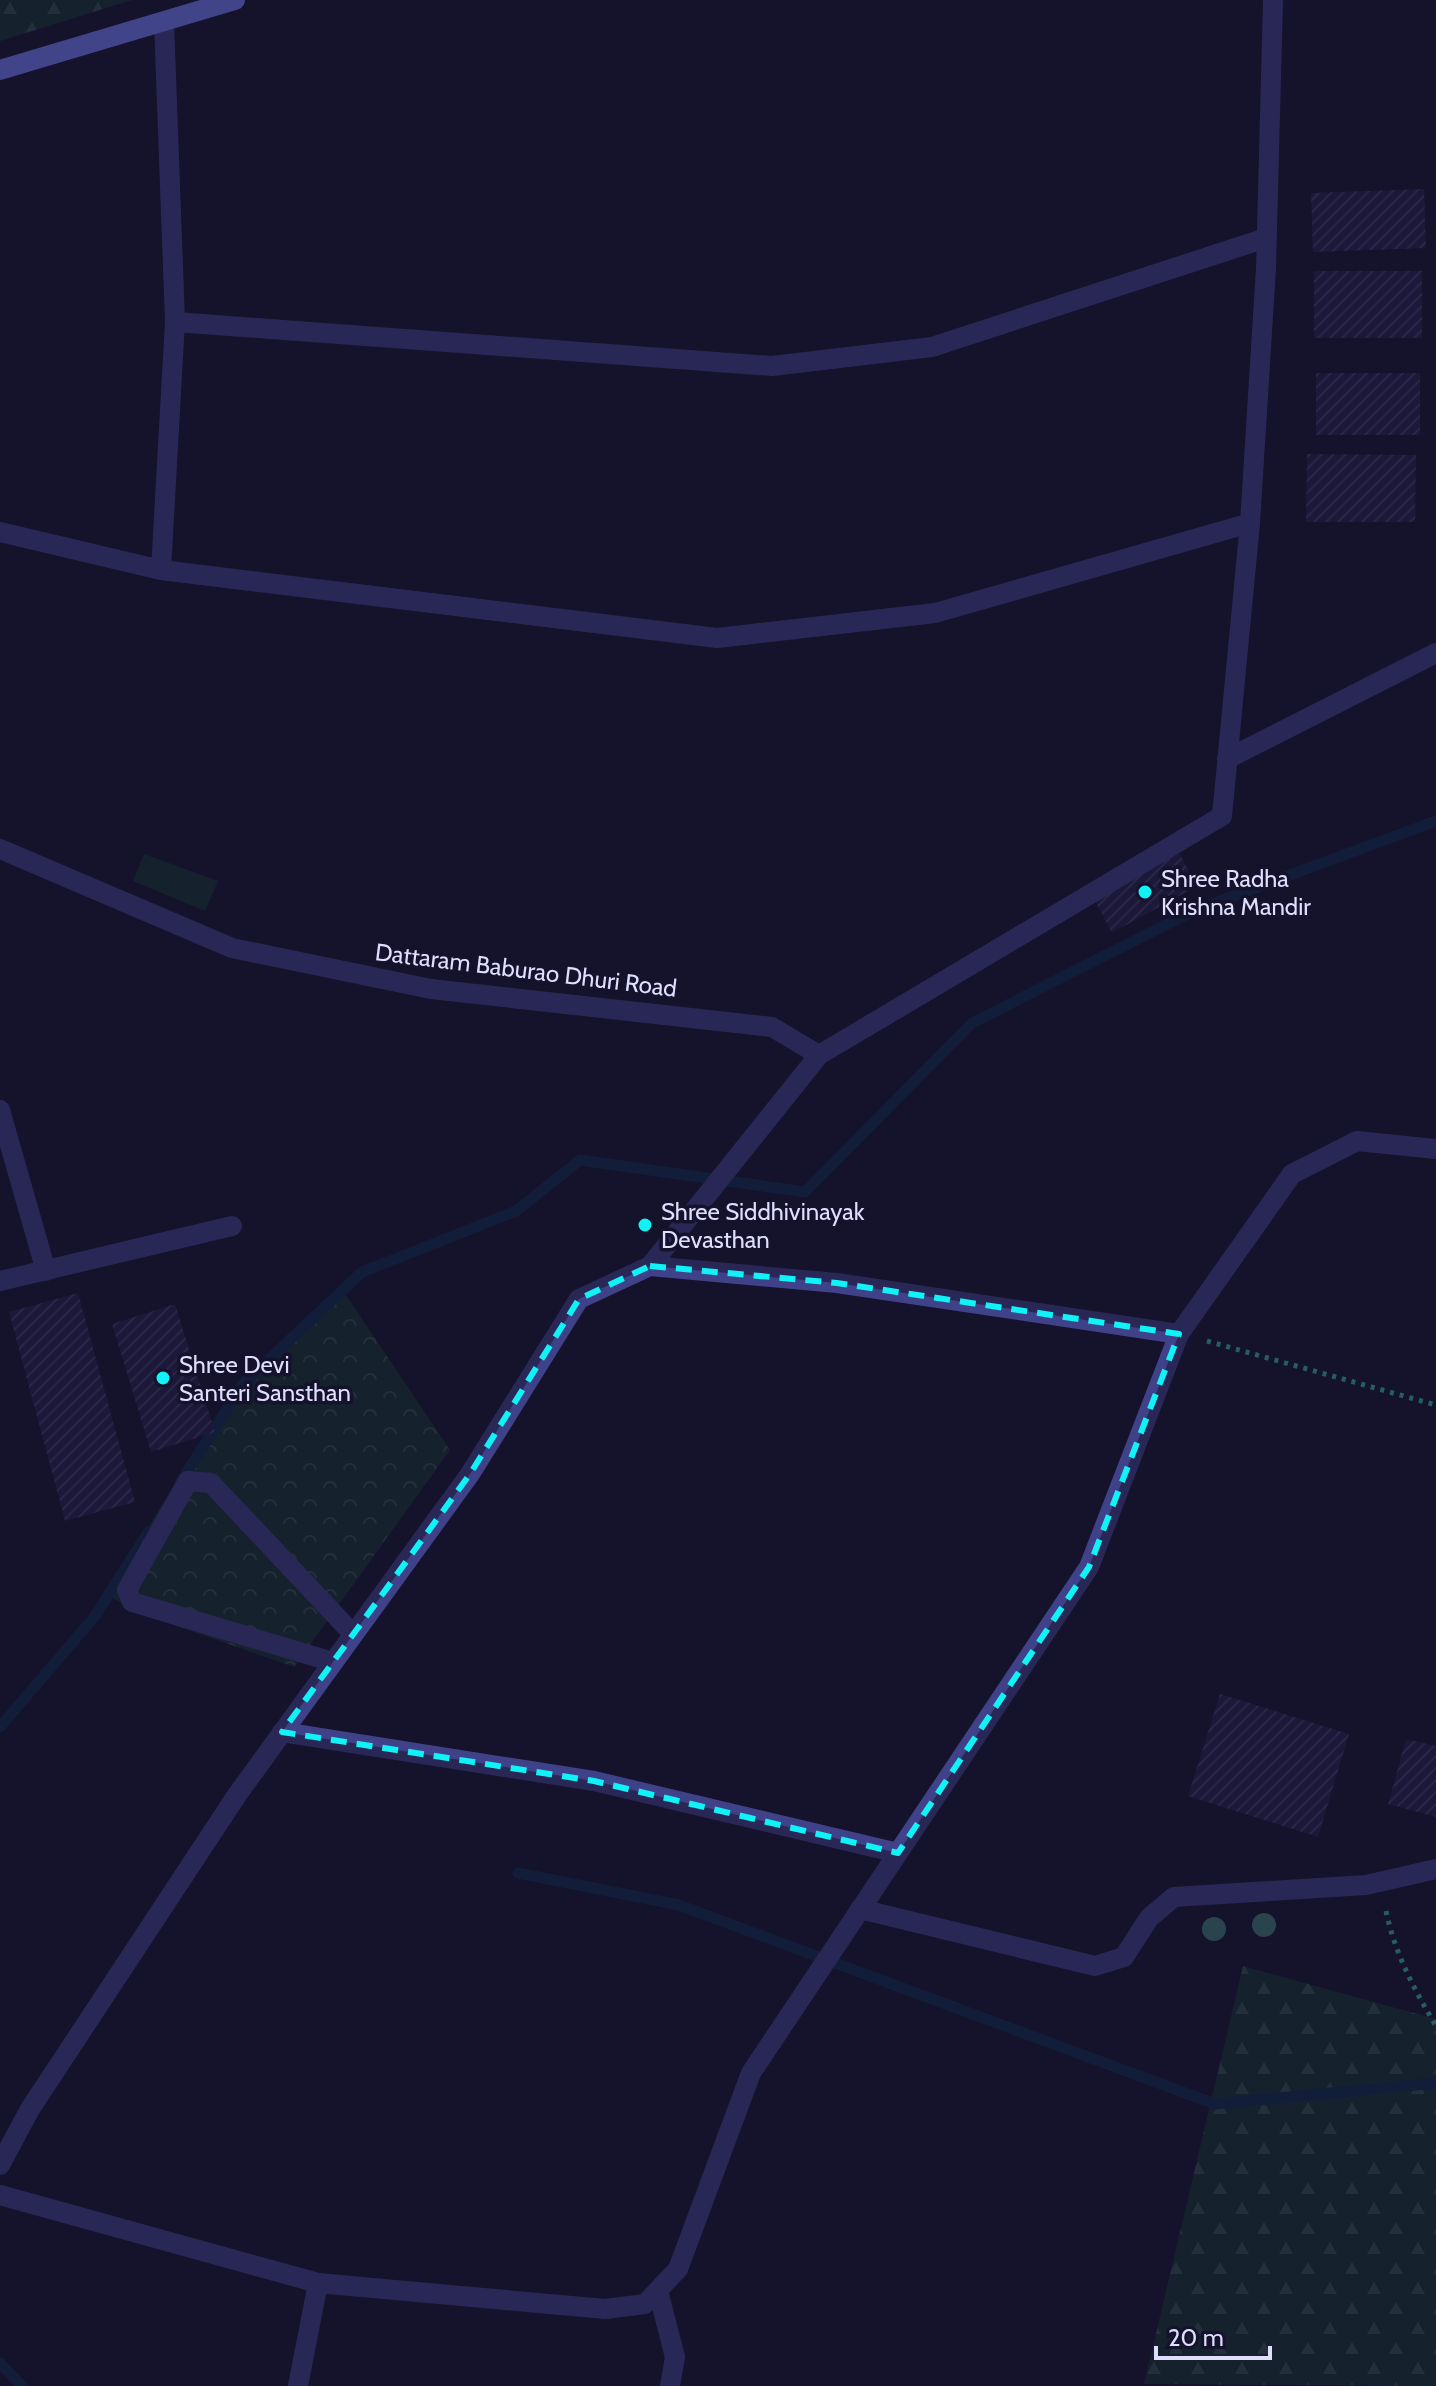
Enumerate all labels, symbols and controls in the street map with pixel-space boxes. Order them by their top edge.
place label: Shree Radha Krishna Mandir [1161,864,1311,921]
marker: Shree Radha Krishna Mandir [1136,883,1154,901]
street label: Dattaram Baburao Dhuri Road [373,937,679,1003]
place label: Shree Siddhivinayak Devasthan [661,1197,865,1254]
marker: Shree Siddhivinayak Devasthan [636,1216,654,1234]
place label: Shree Devi Santeri Sansthan [179,1350,351,1407]
marker: Shree Devi Santeri Sansthan [154,1369,172,1387]
scale bar [1156,2310,1270,2360]
text: 20 m [1168,2323,1224,2352]

